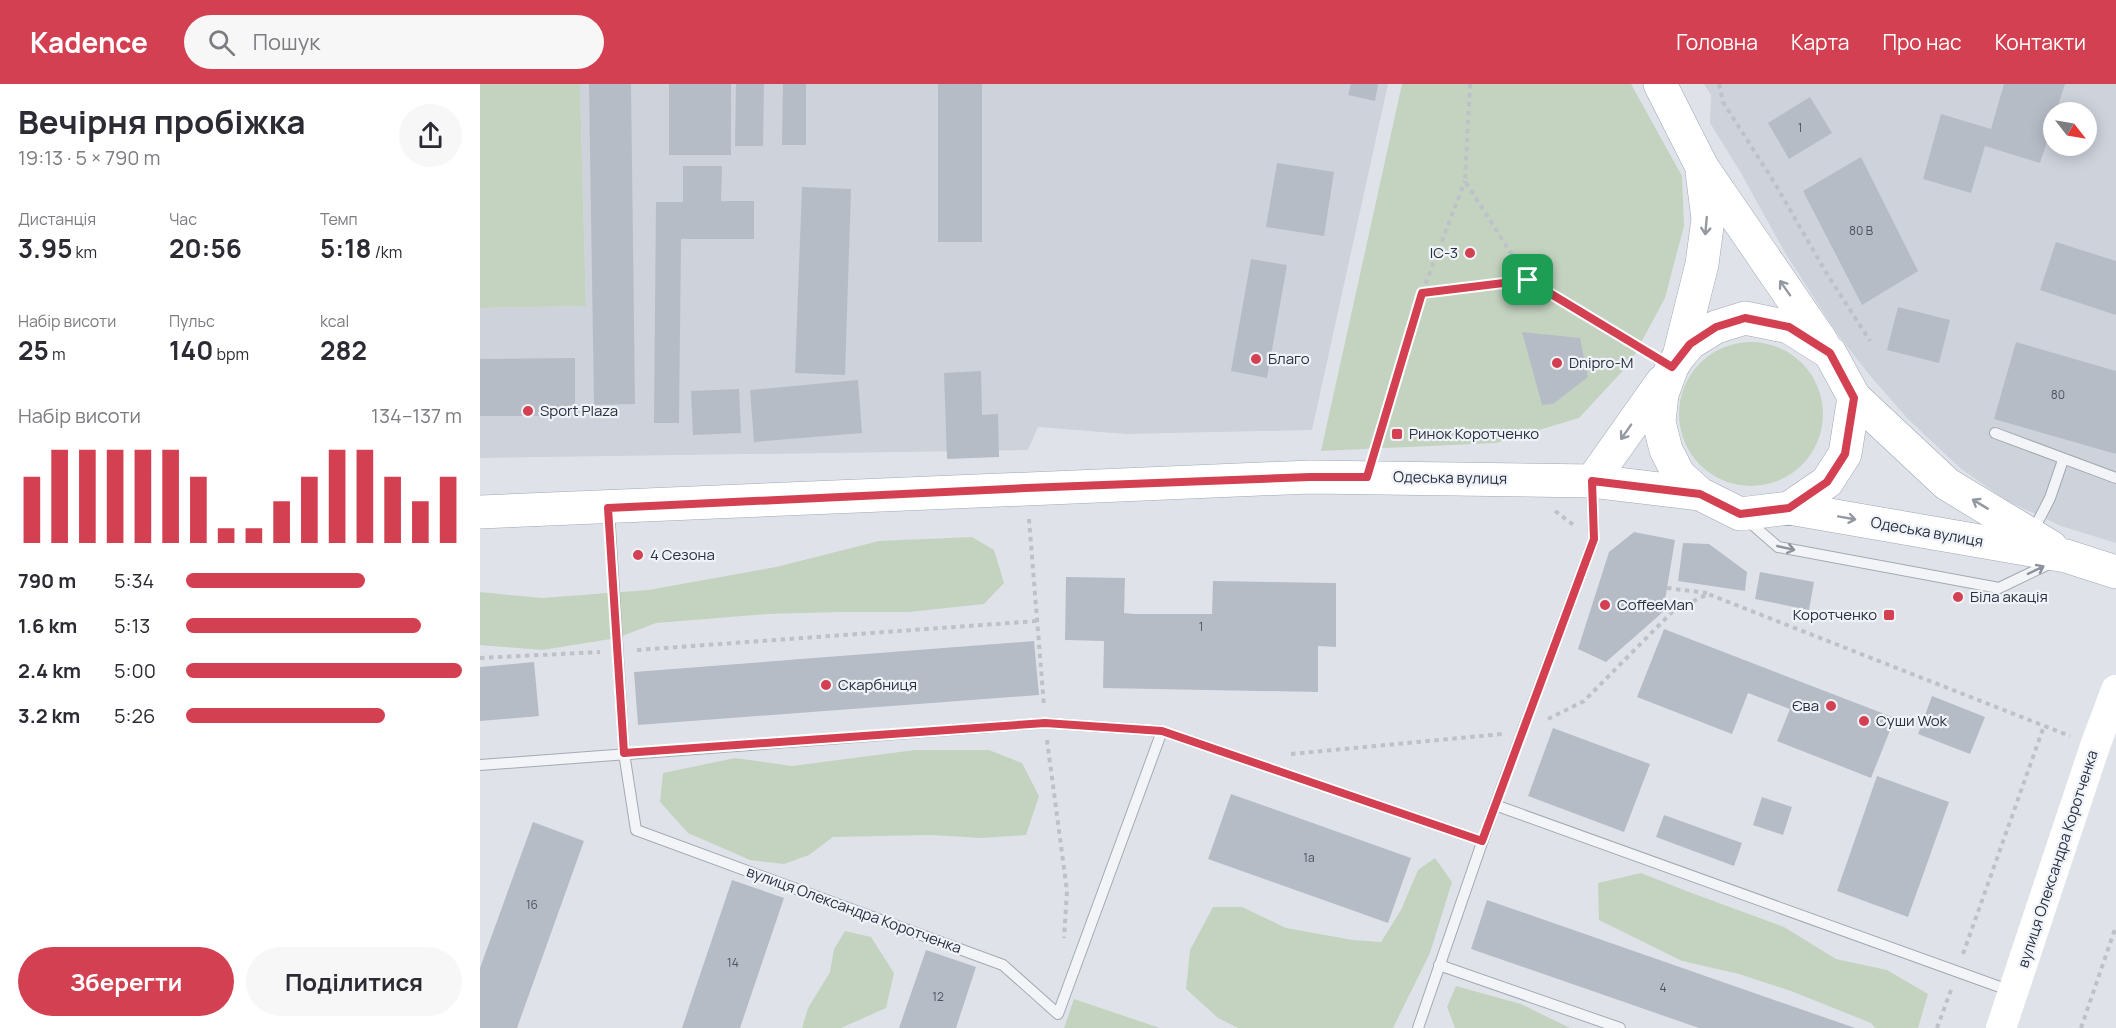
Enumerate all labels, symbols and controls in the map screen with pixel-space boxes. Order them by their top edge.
search box [184,15,604,69]
text: Kadence [30,23,148,61]
icon: search [205,26,238,59]
text: Пошук [253,27,320,57]
text: Головна [1676,28,1758,56]
text: Карта [1791,28,1849,56]
text: Про нас [1882,28,1962,56]
text: Контакти [1995,28,2086,56]
text: Вечірня пробіжка [18,99,305,144]
north arrow [2043,102,2097,156]
map controls [2043,102,2097,156]
button: share [399,104,462,167]
house number: 1 [1798,119,1802,136]
text: 19:13 · 5 × 790 m [18,144,161,171]
text: Дистанція [18,208,96,230]
text: Час [169,208,197,230]
text: Темп [320,208,358,230]
one-way arrow [1700,215,1711,235]
house number: 80 В [1849,222,1873,239]
text: 3.95 [18,230,72,266]
text: 20:56 [169,230,242,266]
text: 5:18 [320,230,371,266]
text: km [72,241,97,263]
text: /km [371,241,402,263]
place label: ІС-3 [1430,242,1458,263]
marker: ІС-3 [1463,246,1477,260]
pin [1502,254,1553,305]
icon: arrive [1511,263,1544,296]
one-way arrow [1779,280,1791,296]
text: Набір висоти [18,310,116,332]
text: Пульс [169,310,215,332]
text: kcal [320,310,349,332]
text: 25 [18,332,49,368]
text: 140 [169,332,213,368]
text: 282 [320,332,367,368]
text: m [49,343,66,365]
text: bpm [213,343,249,365]
place label: Благо [1268,348,1310,369]
marker: Благо [1249,352,1263,366]
place label: Dnipro-M [1569,352,1633,373]
marker: Dnipro-M [1550,356,1564,370]
house number: 80 [2051,386,2065,403]
place label: Sport Plaza [540,400,618,421]
text: Набір висоти [18,402,141,429]
text: 134–137 m [371,402,462,429]
marker: Sport Plaza [521,404,535,418]
place label: Ринок Коротченко [1409,423,1539,444]
one-way arrow [1620,424,1632,440]
marker: Ринок Коротченко [1390,427,1404,441]
street label: Одеська вулиця [1393,466,1507,489]
one-way arrow [1972,497,1989,509]
street label: Одеська вулиця [1869,511,1985,552]
one-way arrow [1837,513,1856,524]
one-way arrow [1776,543,1795,555]
place label: 4 Сезона [650,544,715,565]
marker: 4 Сезона [631,548,645,562]
one-way arrow [2027,563,2045,575]
text: 790 m [18,567,76,594]
text: 5:34 [114,567,154,594]
place label: Біла акація [1970,586,2048,607]
marker: Біла акація [1951,590,1965,604]
place label: CoffeeMan [1617,594,1694,615]
marker: CoffeeMan [1598,598,1612,612]
place label: Коротченко [1793,604,1877,625]
marker: Коротченко [1882,608,1896,622]
text: 1.6 km [18,612,77,639]
text: 5:13 [114,612,150,639]
house number: 1 [1199,618,1203,635]
text: 2.4 km [18,657,81,684]
text: 5:00 [114,657,156,684]
place label: Скарбниця [838,674,917,695]
marker: Скарбниця [819,678,833,692]
place label: Єва [1792,695,1819,716]
marker: Єва [1824,699,1838,713]
text: 3.2 km [18,702,80,729]
text: 5:26 [114,702,155,729]
place label: Суши Wok [1876,710,1948,731]
marker: Суши Wok [1857,714,1871,728]
street label: вулиця Олександра Коротченка [2012,747,2103,970]
house number: 1а [1303,849,1315,866]
street label: вулиця Олександра Коротченка [744,861,965,958]
house number: 16 [526,896,538,913]
button: Зберегти [18,947,234,1016]
button: Поділитися [246,947,462,1016]
house number: 14 [727,954,739,971]
house number: 4 [1659,979,1667,996]
house number: 12 [932,988,944,1005]

